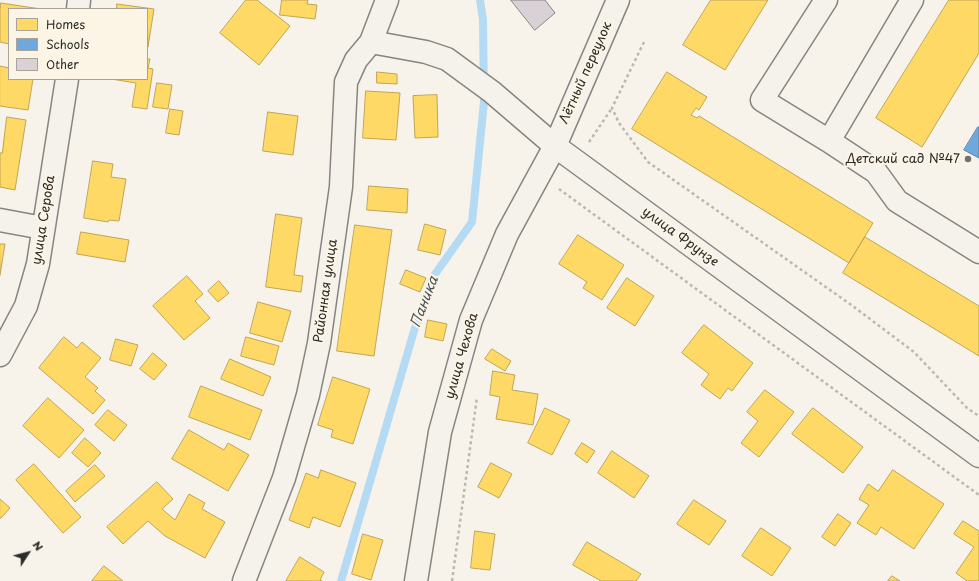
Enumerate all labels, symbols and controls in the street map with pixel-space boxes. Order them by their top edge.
legend [8,8,148,80]
text: Homes [46,15,85,33]
street label: Лётный переулок [556,19,616,127]
text: Schools [46,35,89,53]
text: Other [46,55,79,73]
place label: Детский сад №47 [846,151,960,167]
marker: Детский сад №47 [963,154,973,164]
street label: улица Серова [29,174,59,266]
street label: улица Фрунзе [639,204,721,270]
street label: Районная улица [311,238,341,344]
water label: Паника [408,274,442,330]
street label: улица Чехова [442,311,482,401]
north arrow [8,533,48,573]
text: N [29,537,48,554]

